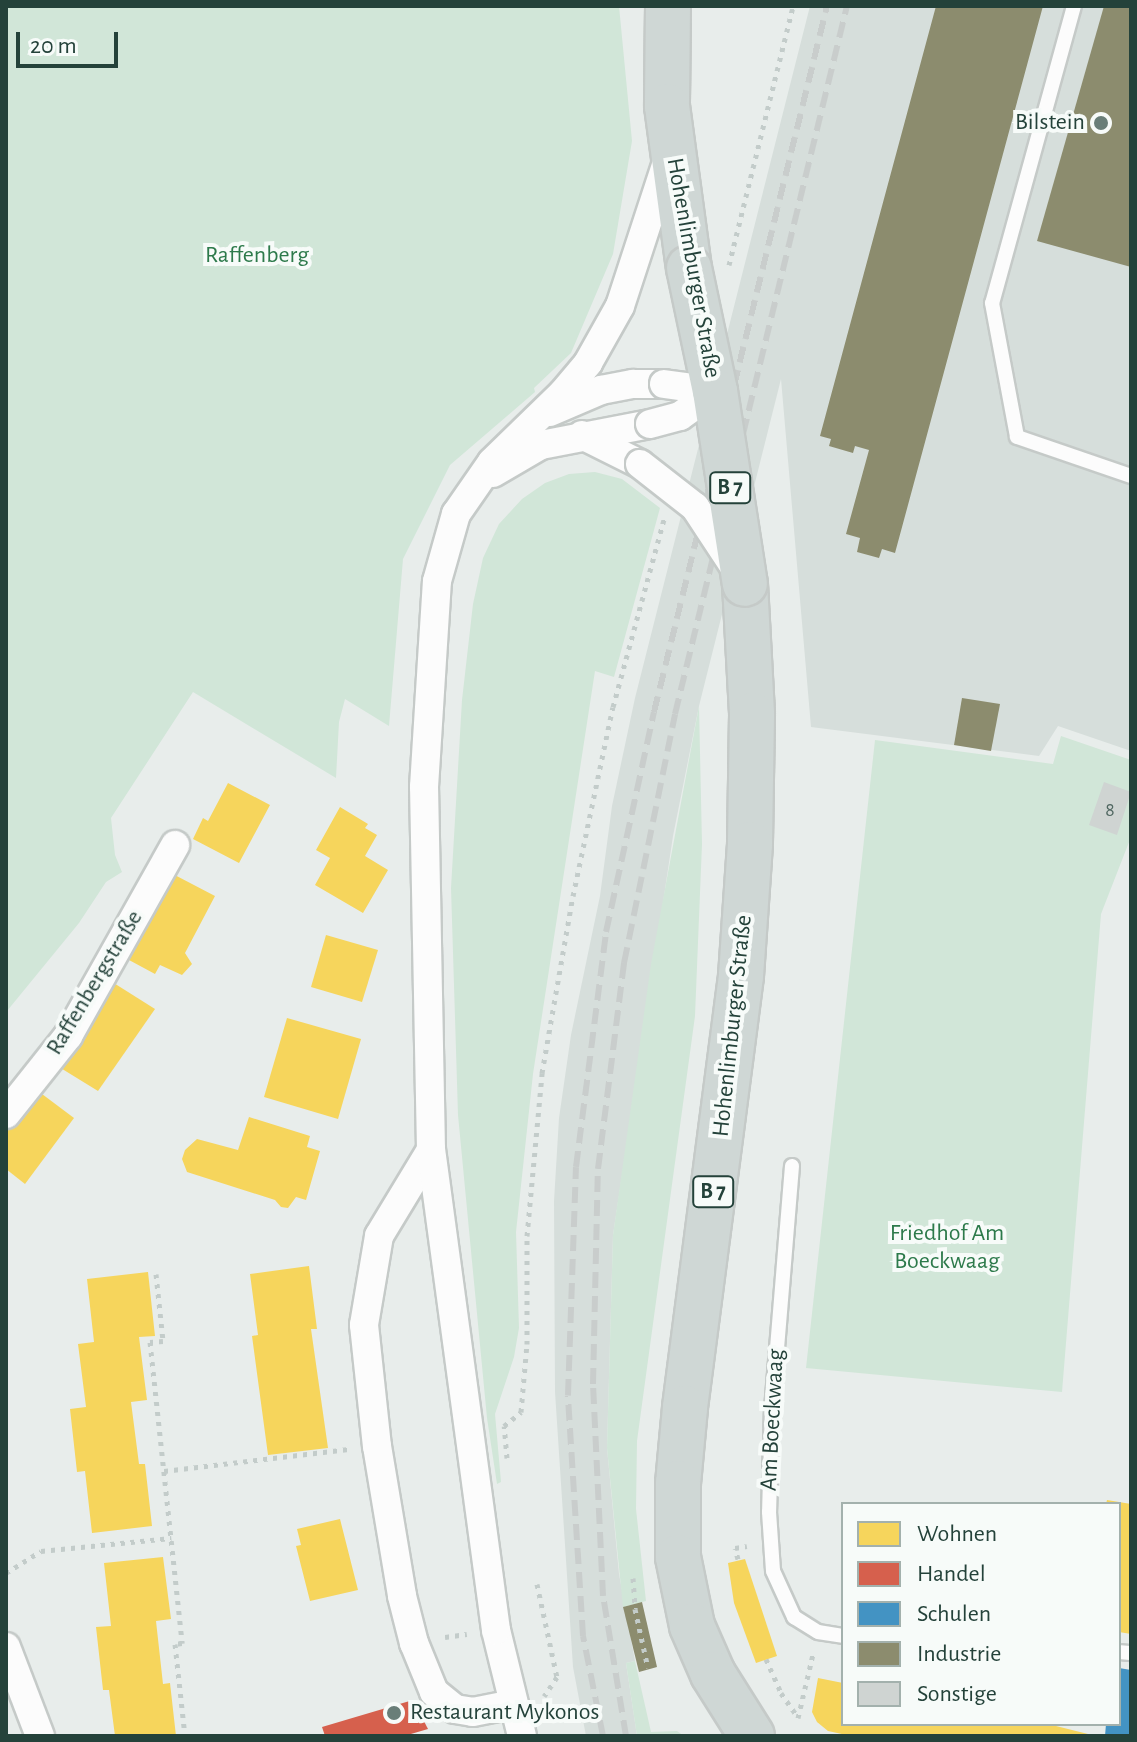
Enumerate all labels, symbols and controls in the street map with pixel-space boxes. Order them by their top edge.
scale bar [20,16,122,66]
text: 20 m [30,34,77,58]
place label: Bilstein [1015,109,1085,137]
marker: Bilstein [1092,114,1110,132]
street label: Hohenlimburger Straße [659,156,727,380]
park label: Raffenberg [205,242,309,270]
road number: B 7 [708,470,752,506]
house number: 8 [1105,798,1115,822]
street label: Raffenbergstraße [41,905,149,1061]
street label: Hohenlimburger Straße [707,914,759,1138]
road number: B 7 [691,1174,735,1210]
park label: Friedhof Am Boeckwaag [890,1220,1004,1276]
street label: Am Boeckwaag [755,1348,791,1492]
legend [841,1502,1121,1726]
text: Wohnen [917,1522,997,1546]
text: Handel [917,1562,986,1586]
text: Schulen [917,1602,991,1626]
text: Industrie [917,1642,1001,1666]
text: Sonstige [917,1682,997,1706]
place label: Restaurant Mykonos [410,1699,599,1727]
marker: Restaurant Mykonos [385,1704,403,1722]

